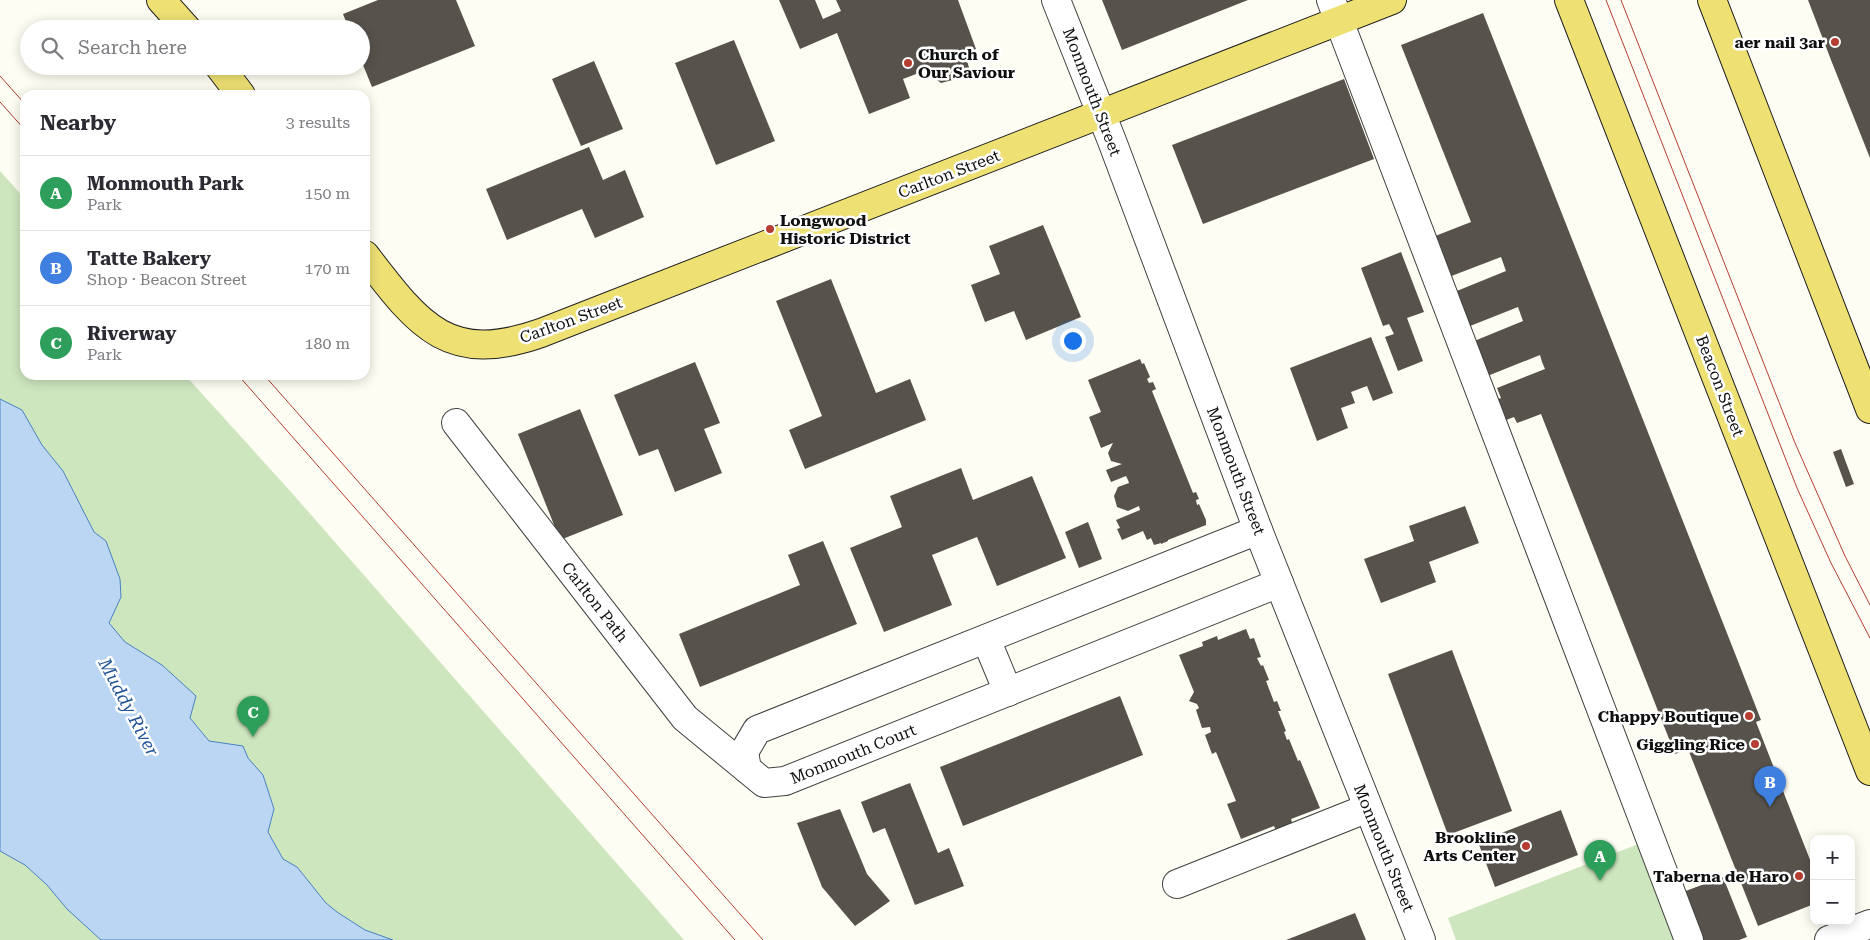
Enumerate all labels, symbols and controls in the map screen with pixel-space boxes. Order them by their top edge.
search box [20,20,370,75]
street label: Monmouth Street [1059,25,1125,159]
place label: aer nail 3ar [1735,33,1825,52]
icon: search [38,34,66,62]
text: Search here [78,36,187,59]
marker: aer nail 3ar [1829,36,1841,48]
place label: Church of Our Saviour [918,45,1015,82]
marker: Church of Our Saviour [902,57,914,69]
text: Nearby [40,111,116,135]
text: 3 results [286,113,350,132]
street label: Carlton Street [895,146,1003,202]
text: Monmouth Park [87,172,244,195]
text: A [50,184,62,203]
text: 150 m [304,184,350,203]
text: Park [87,195,122,214]
place label: Longwood Historic District [780,211,911,248]
marker: Longwood Historic District [764,223,776,235]
text: Tatte Bakery [87,247,211,270]
text: B [50,259,62,278]
text: 170 m [304,259,350,278]
text: Shop · Beacon Street [87,270,247,289]
street label: Carlton Street [517,293,625,347]
text: Riverway [87,322,176,345]
your location [1060,328,1086,354]
street label: Beacon Street [1692,333,1748,439]
text: C [50,334,62,353]
text: 180 m [304,334,350,353]
text: Park [87,345,122,364]
street label: Monmouth Street [1203,404,1269,538]
street label: Carlton Path [558,558,632,646]
water label: Muddy River [94,654,164,760]
pin: C [237,696,269,737]
place label: Chappy Boutique [1598,707,1739,726]
marker: Chappy Boutique [1743,710,1755,722]
street label: Monmouth Court [787,720,919,788]
place label: Giggling Rice [1636,735,1745,754]
marker: Giggling Rice [1749,738,1761,750]
pin: B [1754,766,1786,807]
street label: Monmouth Street [1350,781,1418,915]
place label: Brookline Arts Center [1424,828,1516,865]
map controls [1810,835,1855,925]
button: + [1810,835,1855,880]
marker: Brookline Arts Center [1520,840,1532,852]
pin: A [1584,840,1616,881]
place label: Taberna de Haro [1653,867,1789,886]
marker: Taberna de Haro [1793,870,1805,882]
button: − [1810,880,1855,925]

